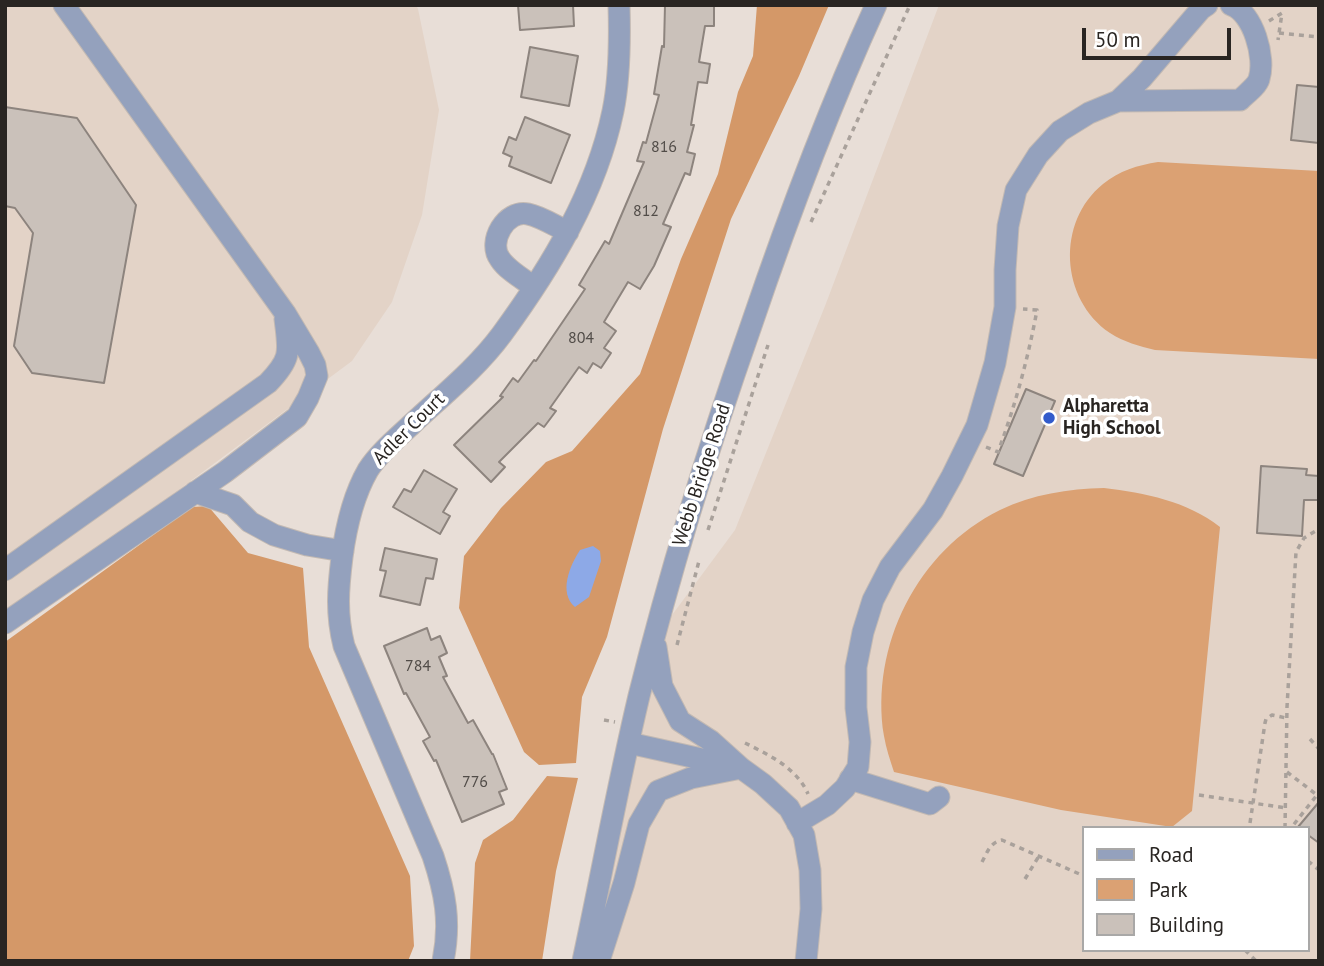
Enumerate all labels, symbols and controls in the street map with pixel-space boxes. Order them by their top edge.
scale bar [1086,14,1235,58]
text: 50 m [1095,26,1141,53]
house number: 816 [651,137,677,157]
house number: 812 [633,201,659,221]
house number: 804 [568,328,594,348]
street label: Adler Court [368,388,450,470]
place label: Alpharetta High School [1063,396,1160,440]
street label: Webb Bridge Road [668,401,736,549]
marker: Alpharetta High School [1041,410,1057,426]
house number: 784 [405,656,431,676]
house number: 776 [462,772,488,792]
legend [1082,826,1310,952]
text: Road [1149,841,1193,868]
text: Park [1149,876,1188,903]
text: Building [1149,911,1224,938]

